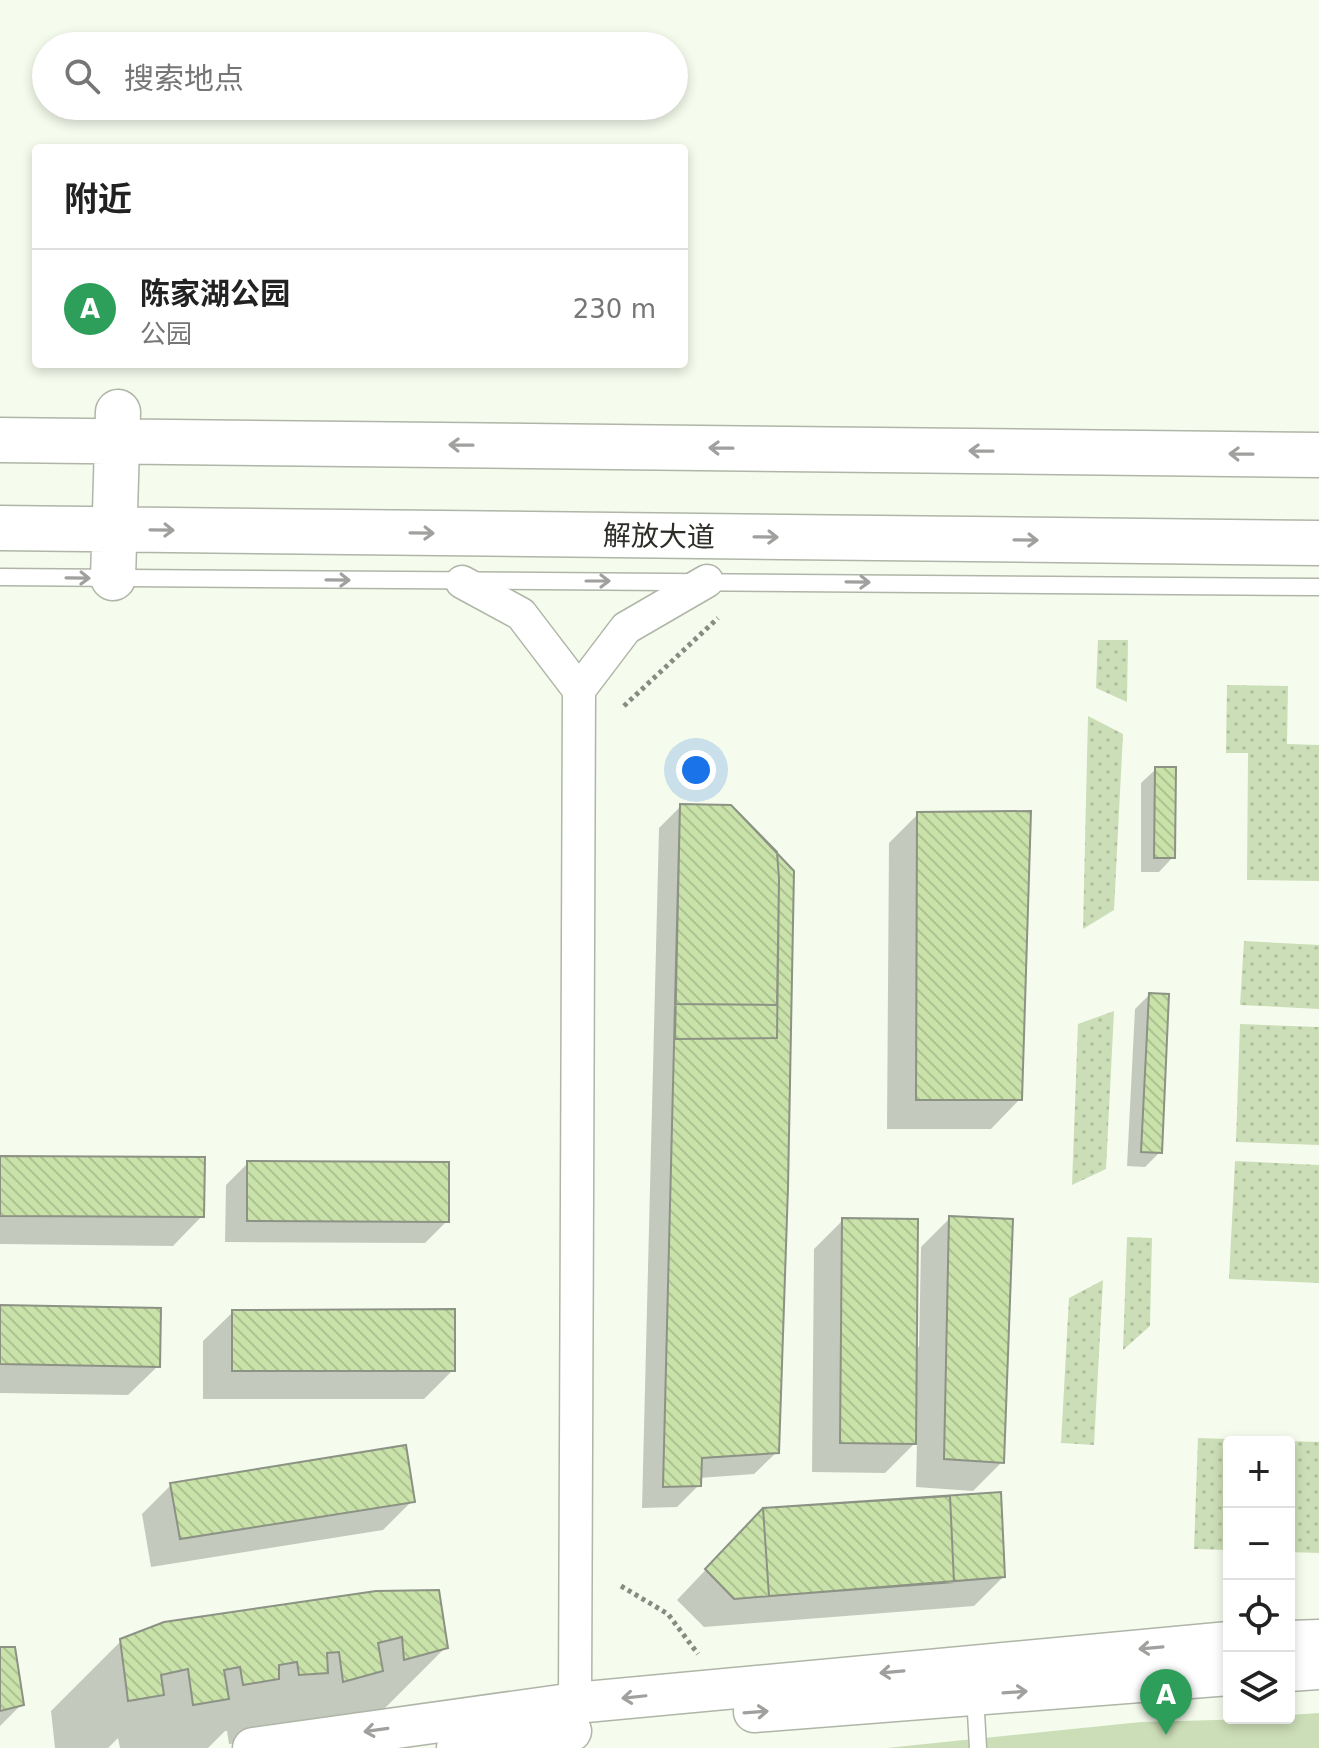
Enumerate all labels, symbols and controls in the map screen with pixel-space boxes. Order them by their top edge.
search box [32,32,688,120]
icon: search [60,54,104,98]
text: 搜索地点 [124,61,244,96]
text: 附近 [64,179,132,219]
text: 陈家湖公园 [140,276,290,311]
text: A [80,294,100,324]
text: 230 m [573,294,656,324]
text: 公园 [140,319,192,349]
one-way arrow [448,438,475,453]
one-way arrow [708,440,735,456]
one-way arrow [968,443,995,459]
one-way arrow [1228,446,1255,462]
street label: 解放大道 [603,519,715,554]
one-way arrow [148,522,175,538]
one-way arrow [408,525,435,541]
one-way arrow [752,529,779,545]
one-way arrow [1012,532,1039,548]
one-way arrow [64,570,91,585]
one-way arrow [324,572,351,588]
one-way arrow [584,573,611,589]
one-way arrow [844,574,871,590]
your location [676,750,716,790]
map controls [1223,1436,1295,1724]
button: + [1223,1436,1295,1508]
button: − [1223,1508,1295,1580]
button: locate [1223,1580,1295,1652]
one-way arrow [1138,1641,1165,1656]
button: layers [1223,1652,1295,1724]
one-way arrow [879,1665,906,1680]
pin: A [1140,1669,1192,1735]
one-way arrow [1002,1684,1028,1699]
one-way arrow [621,1689,647,1704]
one-way arrow [742,1704,769,1719]
one-way arrow [364,1723,389,1738]

